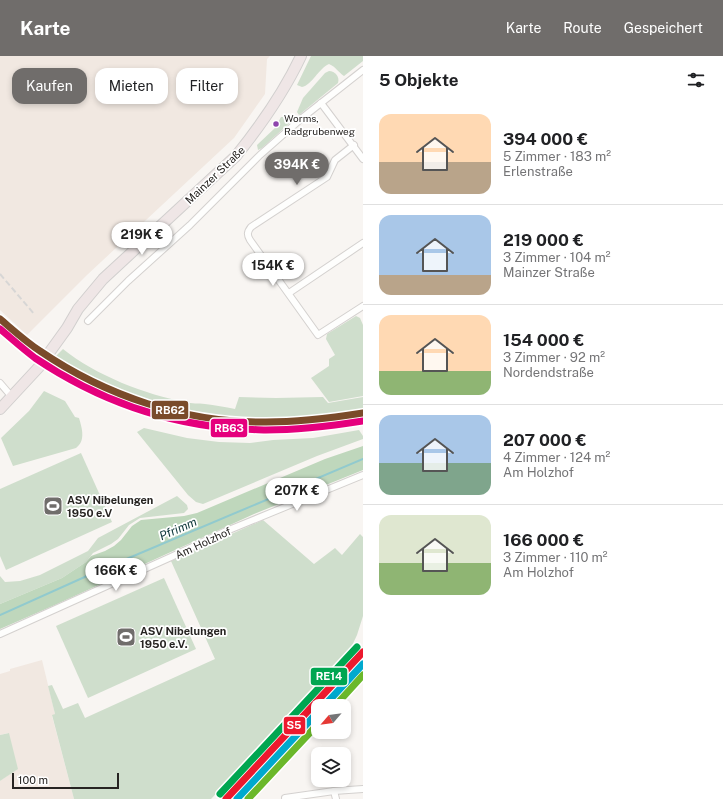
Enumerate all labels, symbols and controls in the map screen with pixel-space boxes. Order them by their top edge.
text: Karte [20,17,70,39]
text: Karte [506,20,541,36]
text: Route [563,20,602,36]
text: Gespeichert [624,20,703,36]
chip: Kaufen [12,68,87,104]
chip: Mieten [95,68,168,104]
chip: Filter [176,68,238,104]
icon: filters [685,69,707,91]
text: 5 Objekte [379,70,459,90]
place label: Worms, Radgrubenweg [284,112,355,137]
marker: Worms, Radgrubenweg [271,119,281,129]
text: 394 000 € [503,129,588,149]
icon: home [411,130,459,178]
street label: Mainzer Straße [183,144,247,206]
text: 5 Zimmer · 183 m² [503,149,611,164]
pin: 394K € [264,152,330,186]
text: 394K € [274,157,320,172]
text: Erlenstraße [503,164,573,179]
pin: 219K € [109,222,175,256]
text: 219K € [120,227,164,242]
text: 219 000 € [503,230,584,250]
icon: home [411,231,459,279]
text: 3 Zimmer · 104 m² [503,250,610,265]
pin: 154K € [240,253,306,287]
text: 154K € [251,258,295,273]
text: Mainzer Straße [503,265,595,280]
text: 154 000 € [503,330,584,350]
icon: home [411,331,459,379]
text: 3 Zimmer · 92 m² [503,350,605,365]
text: Nordendstraße [503,365,594,380]
line badge: RB62 [151,400,189,420]
text: RB62 [155,404,185,416]
line badge: RB63 [210,418,248,438]
text: RB63 [214,422,244,434]
text: 207 000 € [503,430,587,450]
icon: home [411,431,459,479]
text: 4 Zimmer · 124 m² [503,450,610,465]
text: Am Holzhof [503,465,574,480]
pin: 207K € [264,478,330,512]
text: 207K € [274,483,320,498]
place label: ASV Nibelungen 1950 e.V [67,494,153,519]
sports icon: ASV Nibelungen 1950 e.V [42,495,64,517]
water label: Pfrimm [157,515,199,543]
street label: Am Holzhof [173,525,233,561]
text: 166 000 € [503,530,584,550]
icon: home [411,531,459,579]
text: 3 Zimmer · 110 m² [503,550,608,565]
pin: 166K € [83,558,149,592]
text: 166K € [94,563,138,578]
text: Am Holzhof [503,565,574,580]
place label: ASV Nibelungen 1950 e.V. [140,625,226,650]
sports icon: ASV Nibelungen 1950 e.V. [115,626,137,648]
line badge: RE14 [310,667,348,686]
text: RE14 [316,670,342,682]
north arrow [311,699,351,739]
map controls [311,699,351,787]
line badge: S5 [283,716,306,735]
text: S5 [286,719,302,731]
button: layers [311,747,351,787]
scale bar [12,771,119,790]
text: 100 m [18,774,48,786]

